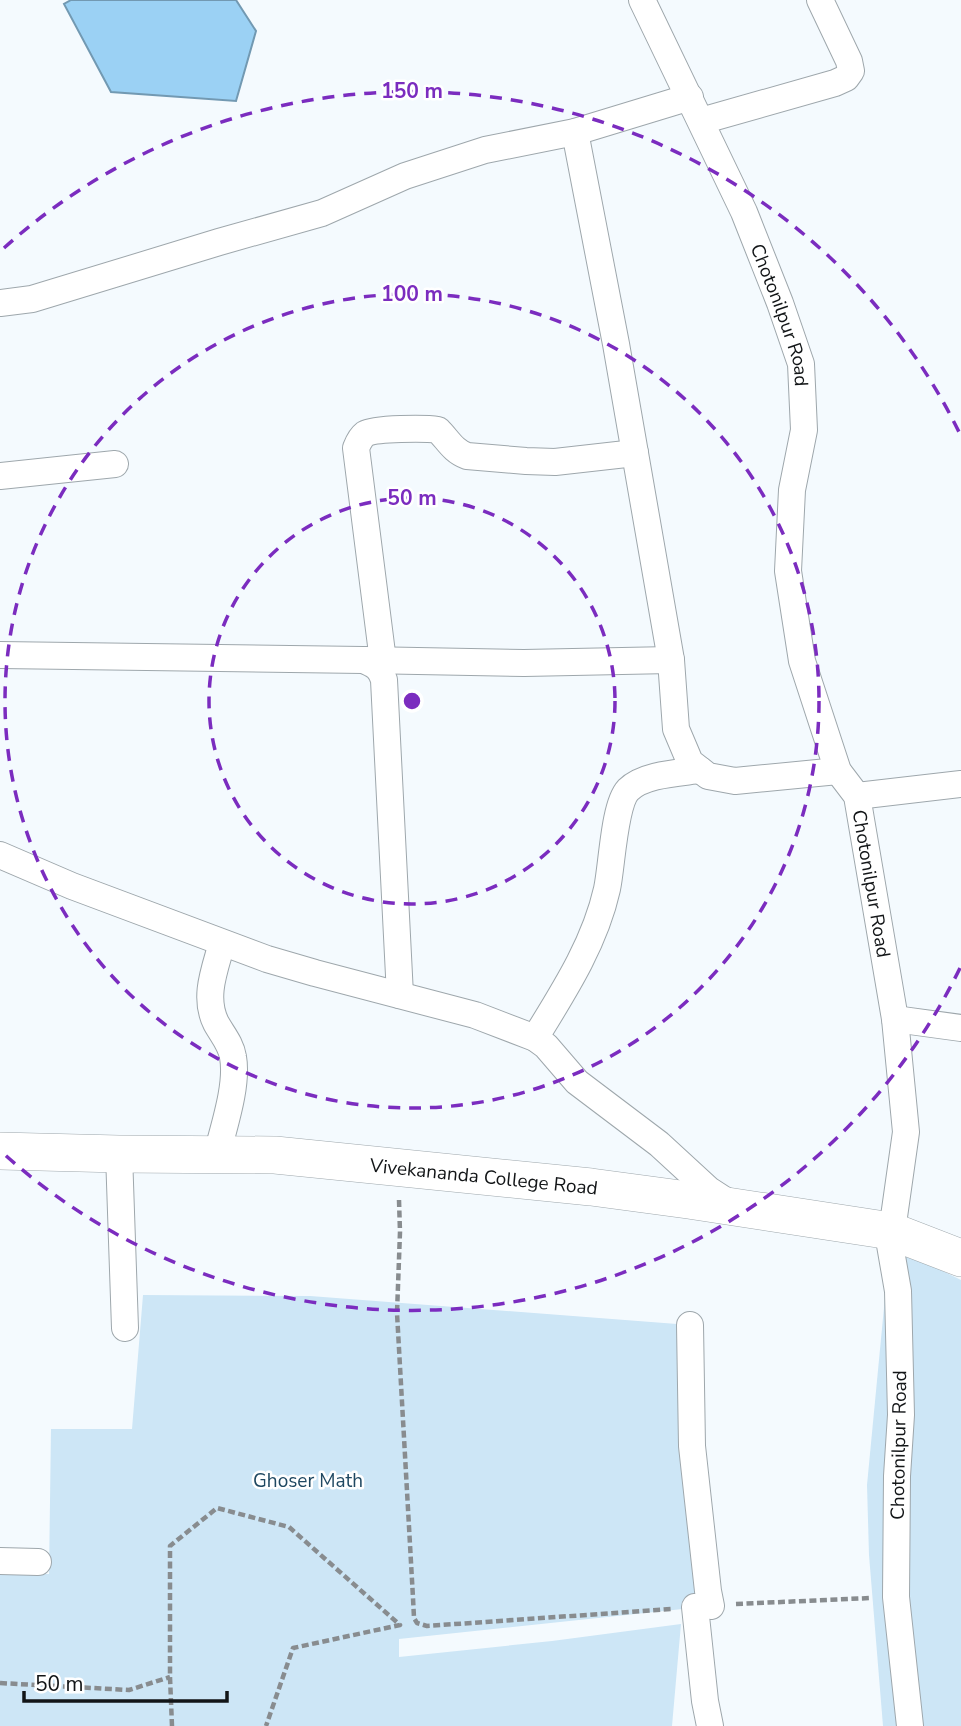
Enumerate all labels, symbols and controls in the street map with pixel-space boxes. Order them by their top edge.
text: 150 m [381,77,443,105]
street label: Chotonilpur Road [744,240,814,387]
text: 100 m [381,280,443,308]
text: 50 m [387,484,437,512]
centre of rings [400,689,424,713]
street label: Chotonilpur Road [846,808,896,960]
street label: Vivekananda College Road [368,1153,599,1202]
street label: Chotonilpur Road [885,1370,913,1520]
park label: Ghoser Math [253,1468,363,1494]
scale bar [24,1660,228,1704]
text: 50 m [35,1670,84,1698]

